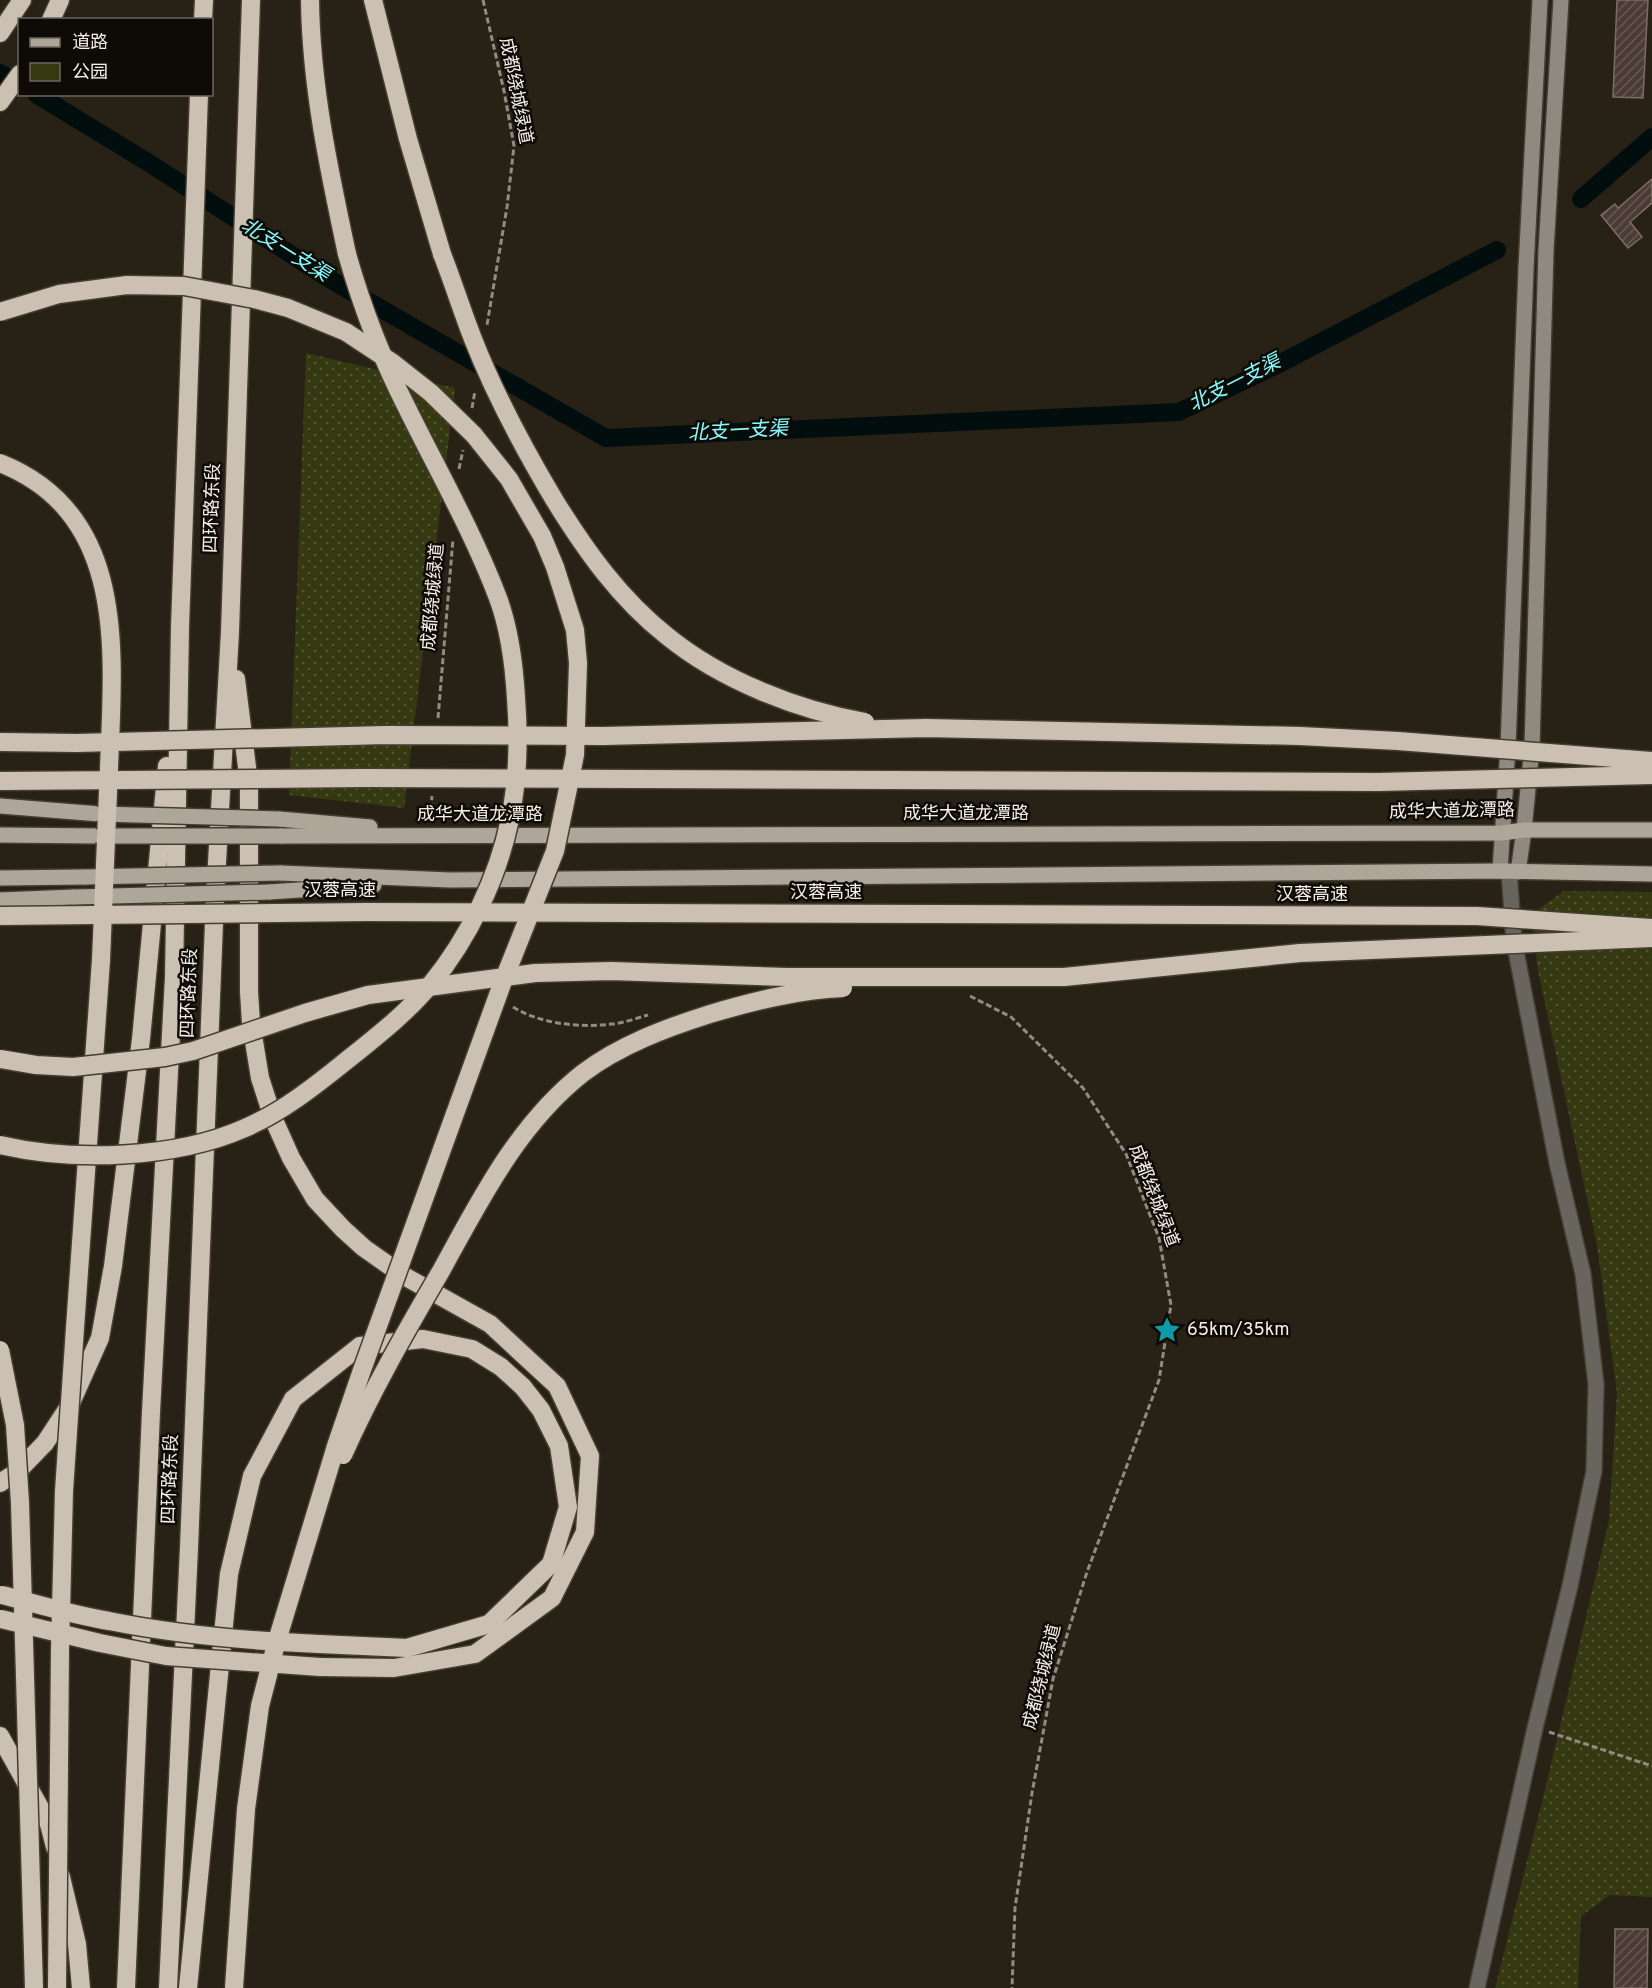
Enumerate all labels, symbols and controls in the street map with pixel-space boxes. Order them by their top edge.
legend [18,18,213,96]
text: 道路 [72,32,108,55]
street label: 成都绕城绿道 [493,36,537,146]
text: 公园 [72,62,108,85]
water label: 北支一支渠 [236,213,337,290]
water label: 北支一支渠 [1185,348,1288,418]
water label: 北支一支渠 [687,416,792,448]
street label: 四环路东段 [200,463,226,553]
street label: 成都绕城绿道 [418,542,450,652]
street label: 成华大道龙潭路 [1389,799,1515,825]
street label: 成华大道龙潭路 [903,803,1029,826]
street label: 成华大道龙潭路 [417,804,543,827]
street label: 汉蓉高速 [304,880,376,903]
street label: 汉蓉高速 [790,882,862,905]
street label: 汉蓉高速 [1276,884,1348,907]
street label: 四环路东段 [177,948,203,1038]
street label: 成都绕城绿道 [1123,1141,1183,1251]
place icon: 65km/35km [1152,1315,1182,1345]
place label: 65km/35km [1187,1319,1290,1342]
street label: 四环路东段 [158,1434,184,1524]
street label: 成都绕城绿道 [1019,1622,1067,1732]

